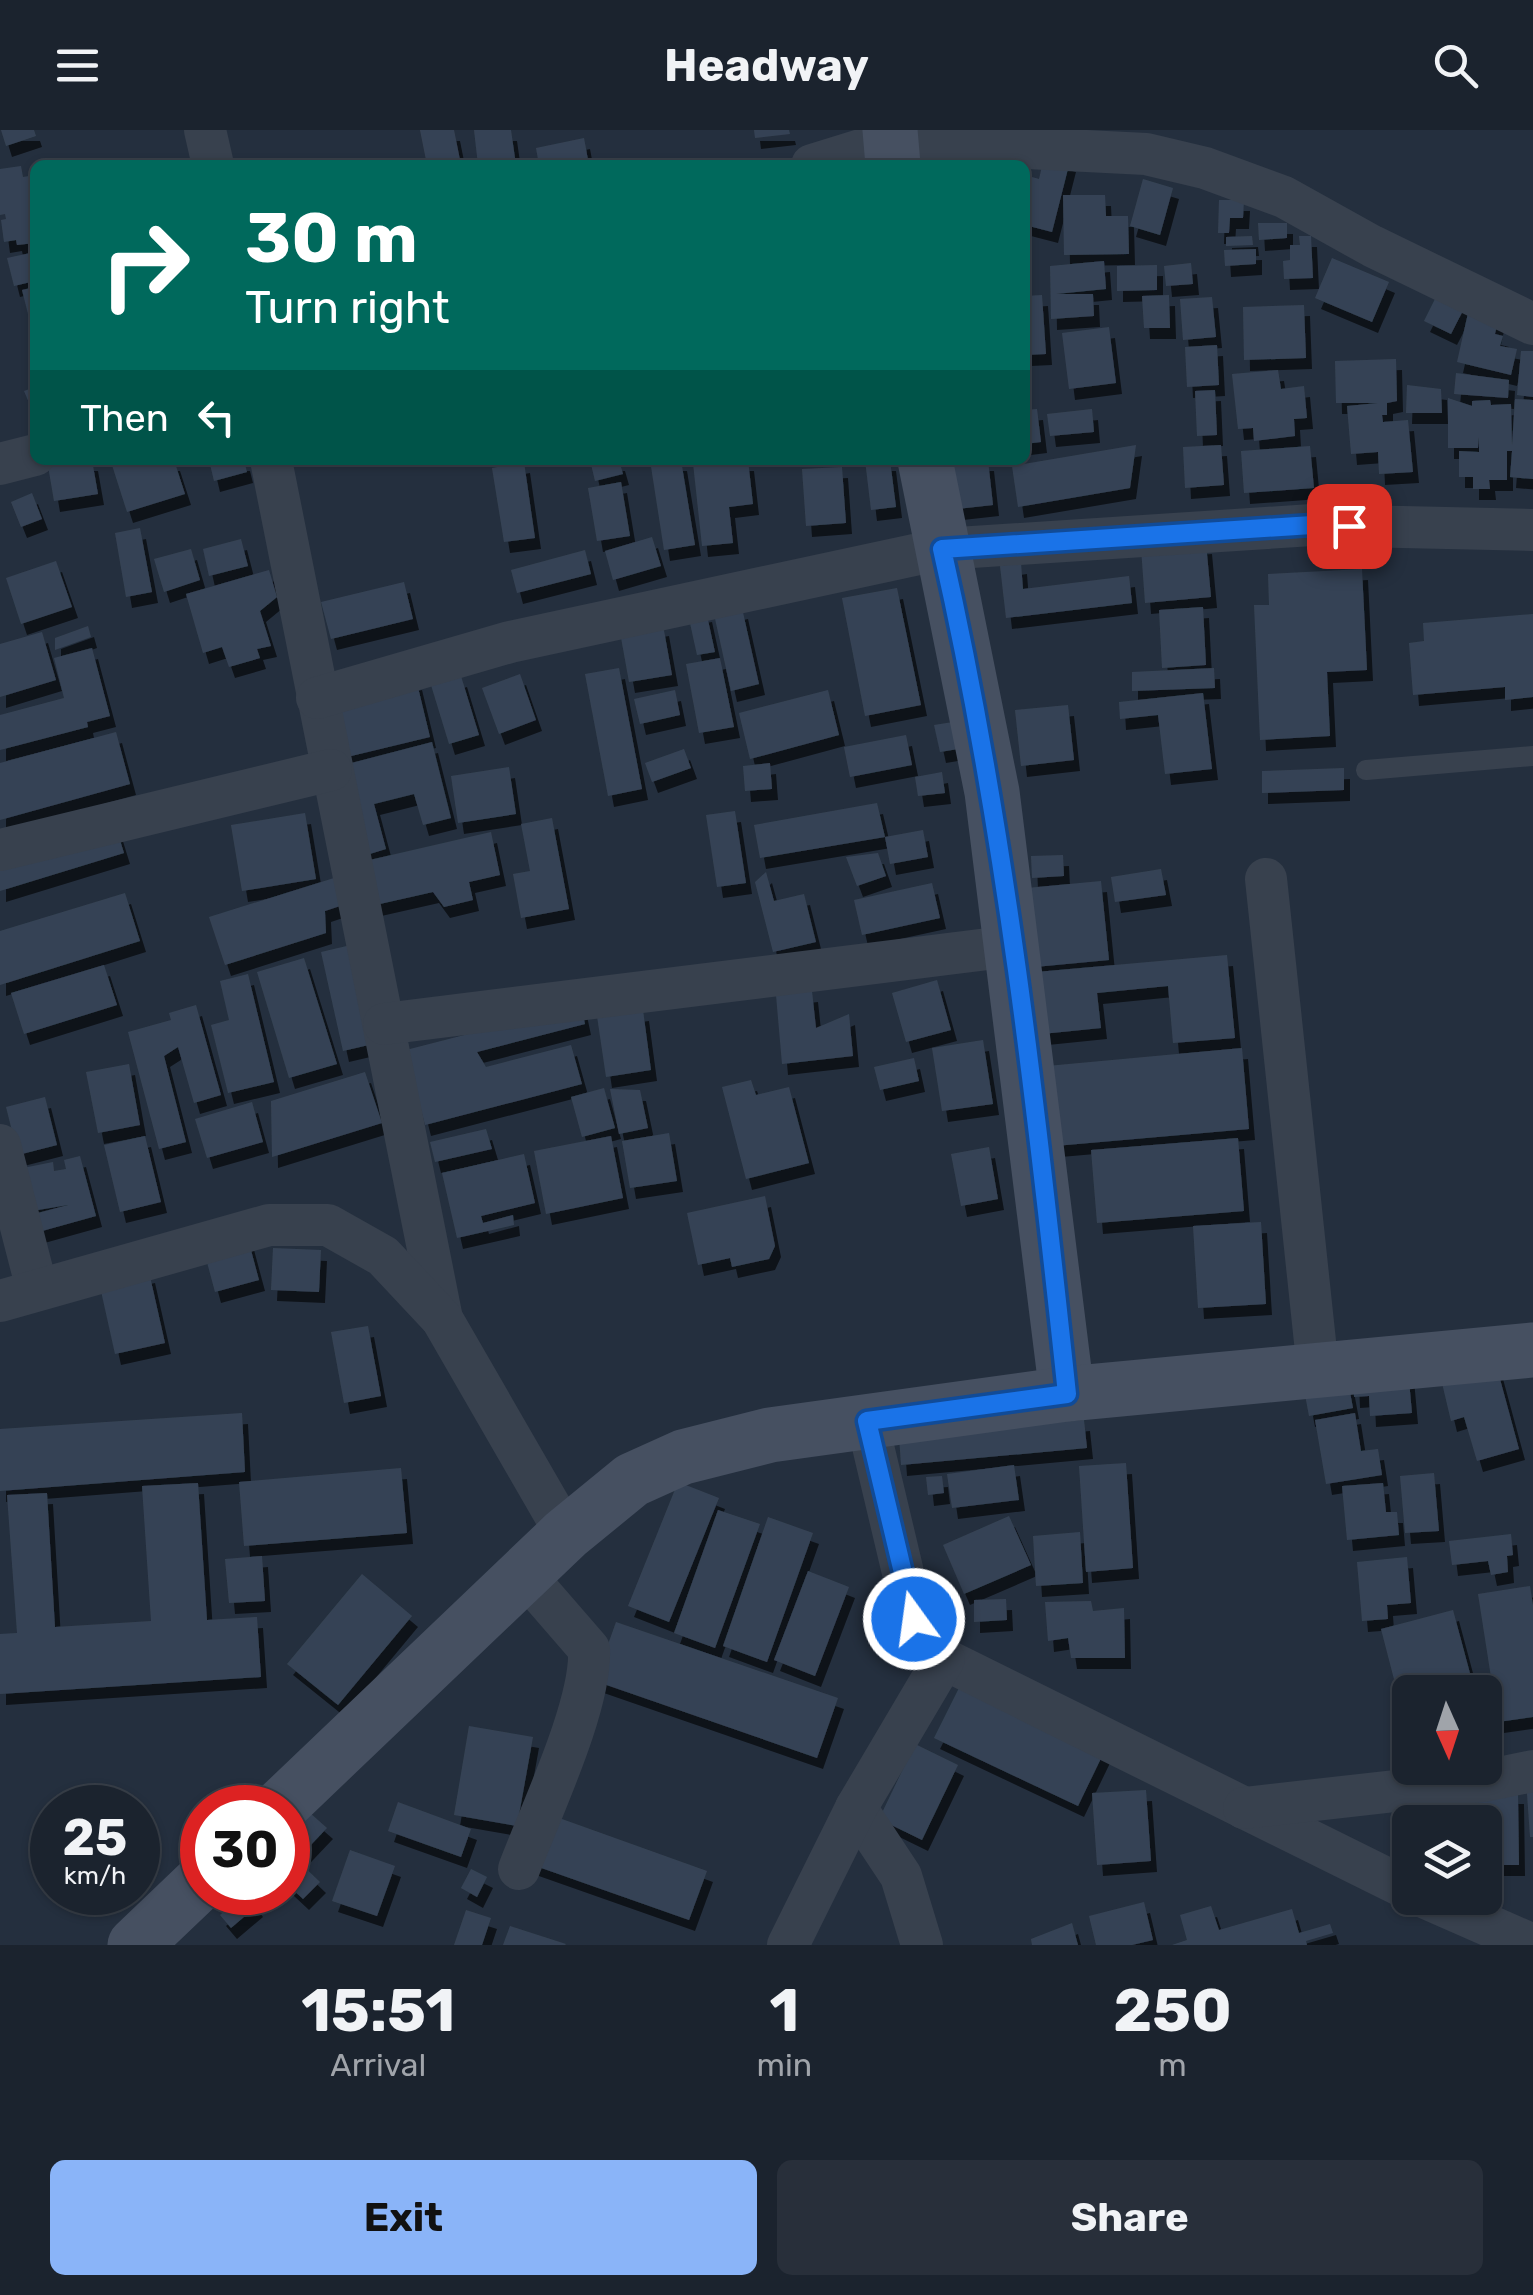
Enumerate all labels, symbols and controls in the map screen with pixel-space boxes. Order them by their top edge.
icon: menu [50,38,105,93]
icon: search [1428,38,1483,93]
text: Headway [664,39,869,92]
text: 30 m [245,197,418,280]
icon: right [80,200,210,330]
text: Turn right [245,281,449,334]
icon: left [189,390,244,445]
text: Then [80,395,169,441]
pin [1307,484,1392,569]
icon: arrive [1322,499,1377,554]
position arrow [862,1567,966,1671]
north arrow [1392,1675,1502,1785]
map controls [1392,1675,1502,1915]
speed limit sign: 30 [180,1785,310,1915]
button: layers [1392,1805,1502,1915]
text: 25 [63,1808,127,1868]
text: km/h [64,1861,126,1890]
text: 15:51 [301,1975,455,2046]
text: 1 [769,1975,799,2046]
text: 250 [1113,1975,1232,2046]
text: Arrival [330,2046,426,2084]
text: min [757,2046,812,2084]
text: m [1158,2046,1187,2084]
button: Exit [50,2160,757,2275]
button: Share [777,2160,1483,2275]

